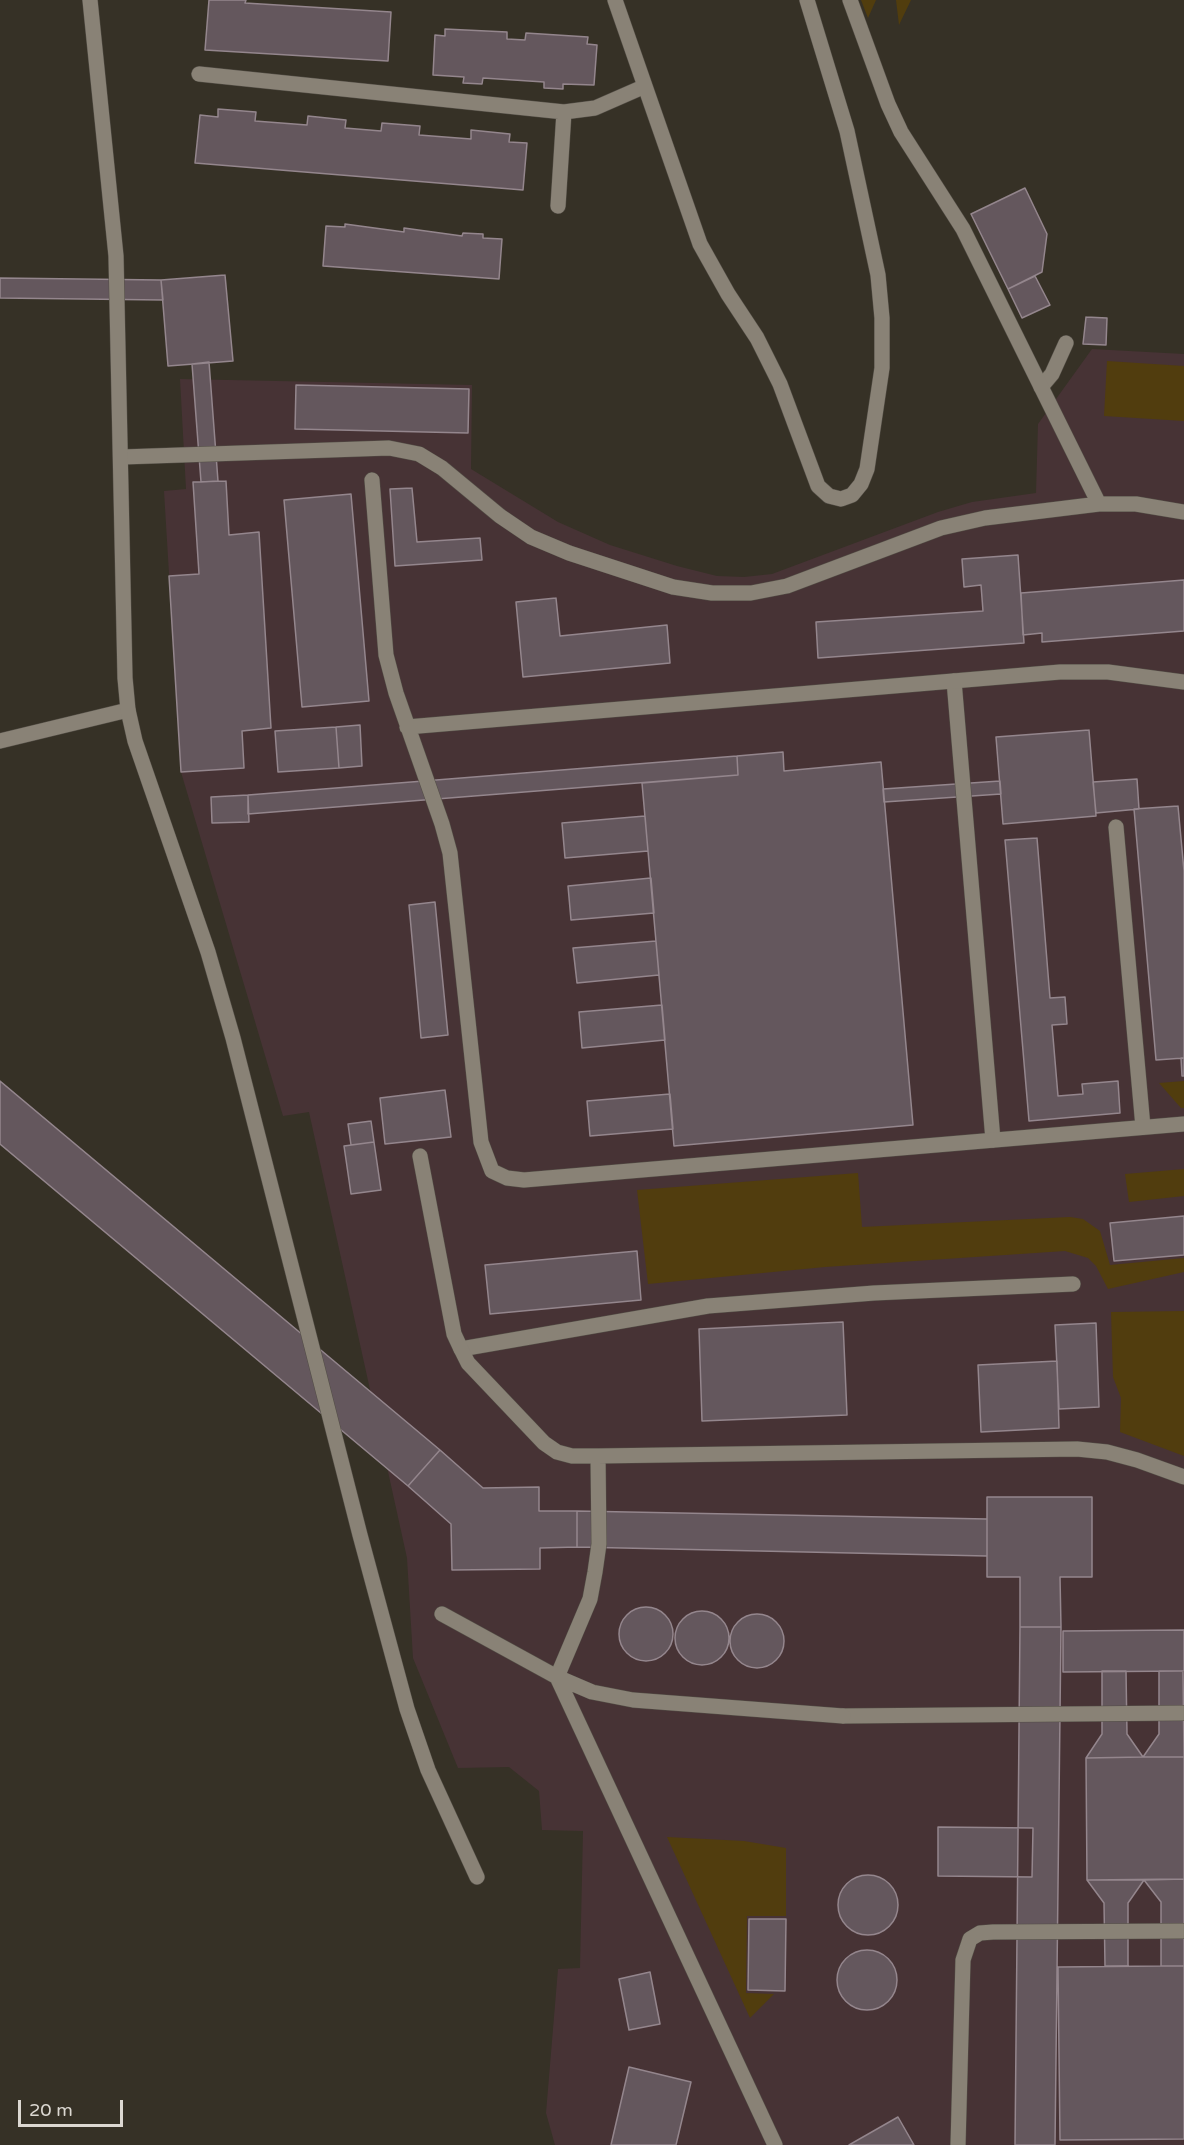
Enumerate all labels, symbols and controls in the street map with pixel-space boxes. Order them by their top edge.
scale bar [21,2088,126,2126]
text: 20 m [29,2099,73,2121]

